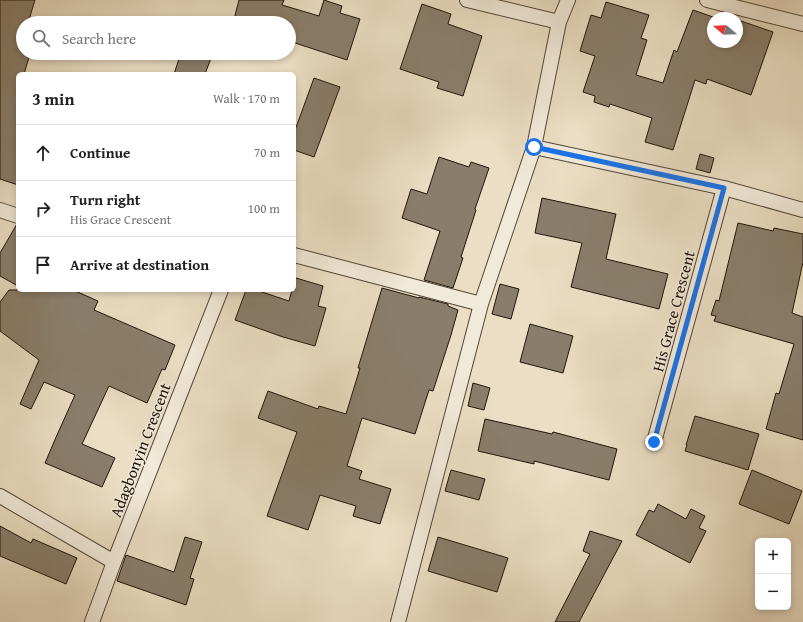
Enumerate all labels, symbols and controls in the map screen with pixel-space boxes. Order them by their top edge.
north arrow [707,12,743,48]
search box [16,16,296,60]
icon: search [30,27,52,49]
text: Search here [62,28,136,49]
text: 3 min [32,86,74,111]
text: Walk · 170 m [213,89,280,108]
route start [525,138,543,156]
icon: ahead [32,142,54,164]
text: Continue [70,142,131,163]
text: 70 m [254,143,280,162]
text: Turn right [70,189,141,210]
icon: right [32,198,54,220]
text: 100 m [248,199,280,218]
text: His Grace Crescent [70,210,171,229]
street label: His Grace Crescent [645,247,701,374]
icon: arrive [32,254,54,276]
text: Arrive at destination [70,254,209,275]
street label: Adagbonyin Crescent [103,379,177,521]
route end [645,433,663,451]
map controls [755,538,791,610]
button: + [755,538,791,574]
button: − [755,574,791,610]

